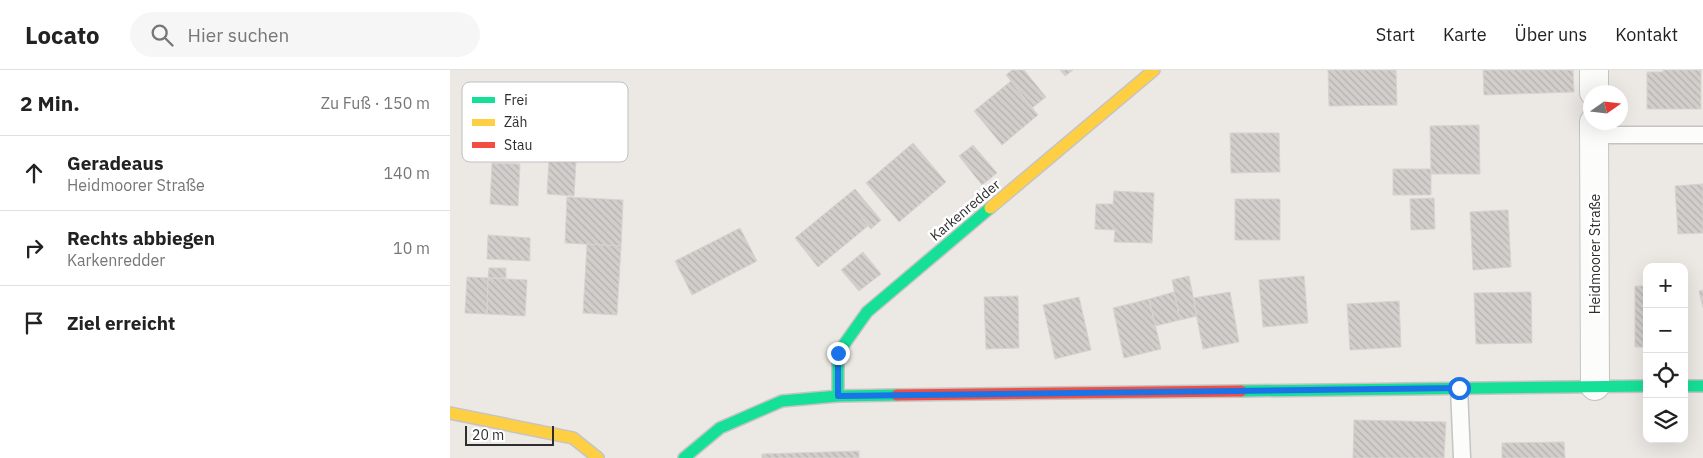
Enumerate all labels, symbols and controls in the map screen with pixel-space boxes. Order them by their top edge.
search box [130,12,480,57]
text: Locato [25,19,100,51]
icon: search [148,21,176,49]
text: Hier suchen [188,23,289,47]
text: Start [1376,23,1415,46]
text: Karte [1443,23,1487,46]
text: Über uns [1515,23,1587,46]
text: Kontakt [1615,23,1678,46]
legend [462,82,628,162]
north arrow [1583,85,1628,130]
text: 2 Min. [20,89,80,117]
text: Frei [504,91,528,109]
text: Zu Fuß · 150 m [321,93,430,113]
text: Zäh [504,113,528,131]
text: Stau [504,136,532,154]
text: Geradeaus [67,151,164,175]
icon: ahead [20,159,48,187]
text: 140 m [383,163,430,183]
text: Heidmoorer Straße [67,175,205,195]
street label: Karkenredder [926,176,1004,244]
street label: Heidmoorer Straße [1586,193,1604,314]
text: Rechts abbiegen [67,226,215,250]
icon: right [20,234,48,262]
text: 10 m [393,238,430,258]
text: Karkenredder [67,250,165,270]
map controls [1643,263,1688,443]
button: + [1643,263,1688,308]
button: − [1643,308,1688,353]
icon: arrive [20,309,48,337]
text: Ziel erreicht [67,311,175,335]
route end [827,342,850,365]
button: locate [1643,353,1688,398]
route start [1448,377,1471,400]
button: layers [1643,398,1688,443]
scale bar [465,423,554,446]
text: 20 m [472,426,504,444]

